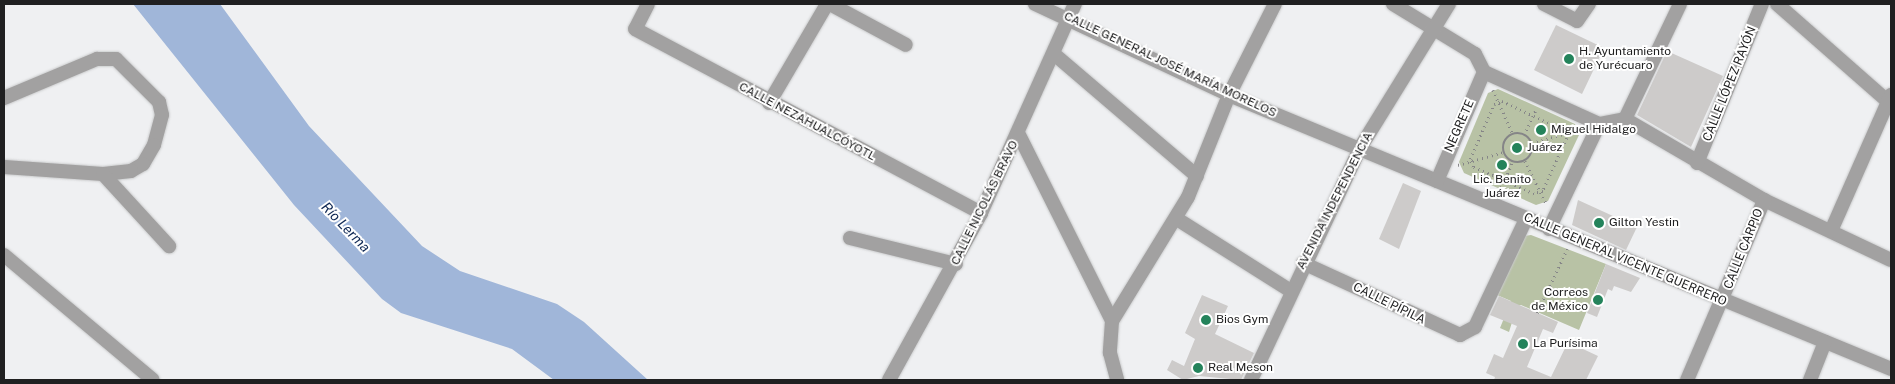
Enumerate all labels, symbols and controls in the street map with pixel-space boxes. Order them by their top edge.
street label: CALLE GENERAL JOSÉ MARÍA MORELOS [1061,9,1279,121]
street label: CALLE LÓPEZ RAYÓN [1700,24,1760,144]
place label: H. Ayuntamiento de Yurécuaro [1579,45,1671,73]
marker: H. Ayuntamiento de Yurécuaro [1563,53,1575,65]
street label: CALLE NEZAHUALCÓYOTL [736,80,878,164]
street label: NEGRETE [1442,98,1478,154]
place label: Miguel Hidalgo [1551,123,1636,137]
marker: Miguel Hidalgo [1535,124,1547,136]
street label: AVENIDA INDEPENDENCIA [1294,130,1376,272]
street label: CALLE NICOLÁS BRAVO [949,138,1021,268]
place label: Juárez [1527,141,1562,155]
marker: Juárez [1511,142,1523,154]
marker: Lic. Benito Juárez [1496,159,1508,171]
place label: Lic. Benito Juárez [1473,173,1531,201]
water label: Río Lerma [318,199,374,255]
street label: CALLE CARPIO [1721,207,1767,291]
street label: CALLE GENERAL VICENTE GUERRERO [1521,211,1729,309]
place label: Gilton Yestin [1609,216,1679,230]
marker: Gilton Yestin [1593,217,1605,229]
street label: CALLE PÍPILA [1351,280,1427,328]
place label: Correos de México [1531,286,1588,314]
marker: Correos de México [1592,294,1604,306]
place label: Bios Gym [1216,313,1268,327]
marker: Bios Gym [1200,314,1212,326]
place label: La Purísima [1533,337,1598,351]
marker: La Purísima [1517,338,1529,350]
place label: Real Meson [1208,361,1273,375]
marker: Real Meson [1192,362,1204,374]

